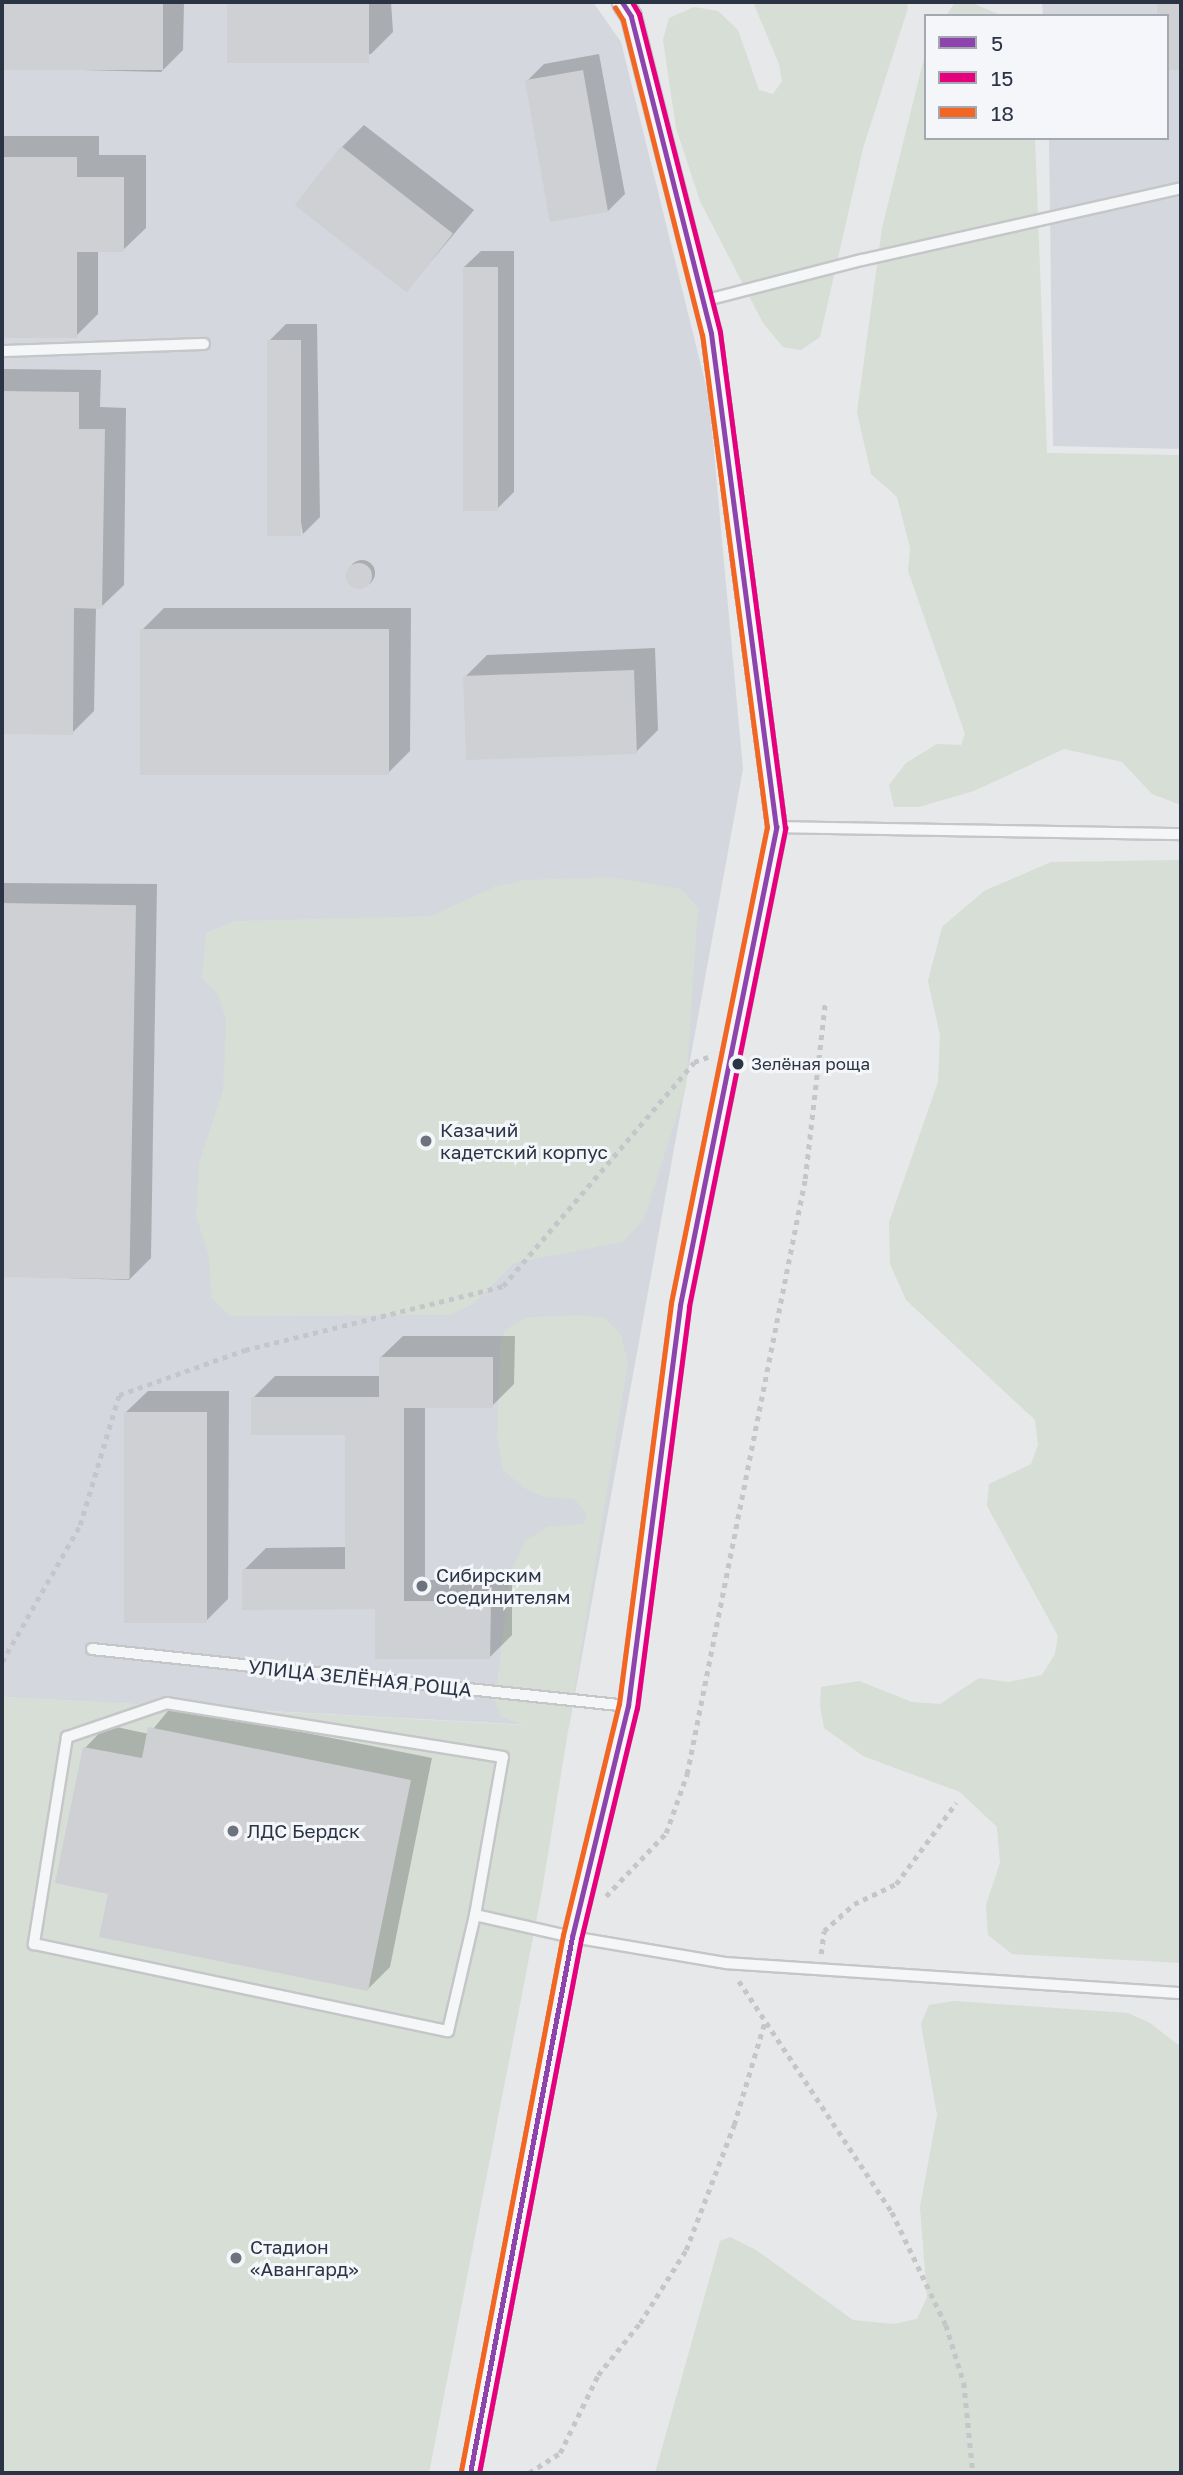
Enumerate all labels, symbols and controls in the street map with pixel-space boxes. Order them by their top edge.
legend [924,14,1169,140]
text: 5 [991,30,1003,56]
text: 15 [991,65,1013,91]
text: 18 [991,100,1014,126]
place label: Зелёная роща [751,1054,870,1074]
marker: Зелёная роща [731,1057,745,1071]
place label: Казачий кадетский корпус [440,1119,608,1163]
marker: Казачий кадетский корпус [418,1133,434,1149]
place label: Сибирским соединителям [436,1564,570,1608]
marker: Сибирским соединителям [414,1578,430,1594]
street label: УЛИЦА ЗЕЛЁНАЯ РОЩА [247,1655,473,1701]
place label: ЛДС Бердск [247,1820,360,1842]
marker: ЛДС Бердск [225,1823,241,1839]
place label: Стадион «Авангард» [250,2236,359,2280]
marker: Стадион «Авангард» [228,2250,244,2266]

